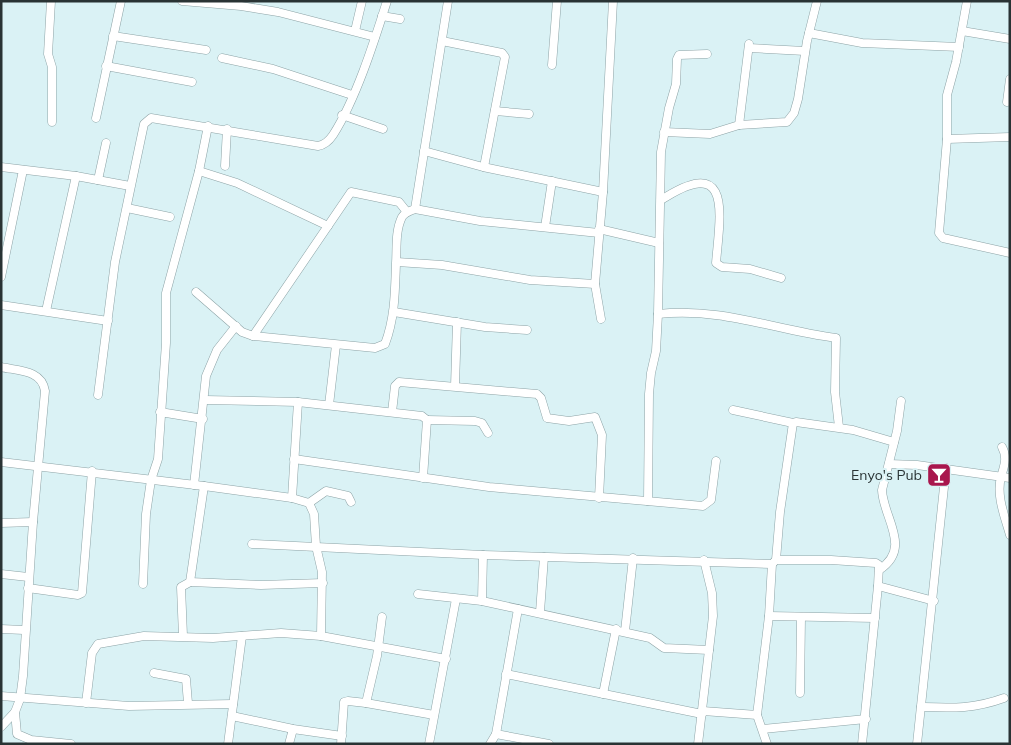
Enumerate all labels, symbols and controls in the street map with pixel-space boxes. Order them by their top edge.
bar icon: Enyo's Pub [926,462,952,488]
place label: Enyo's Pub [851,466,922,484]

